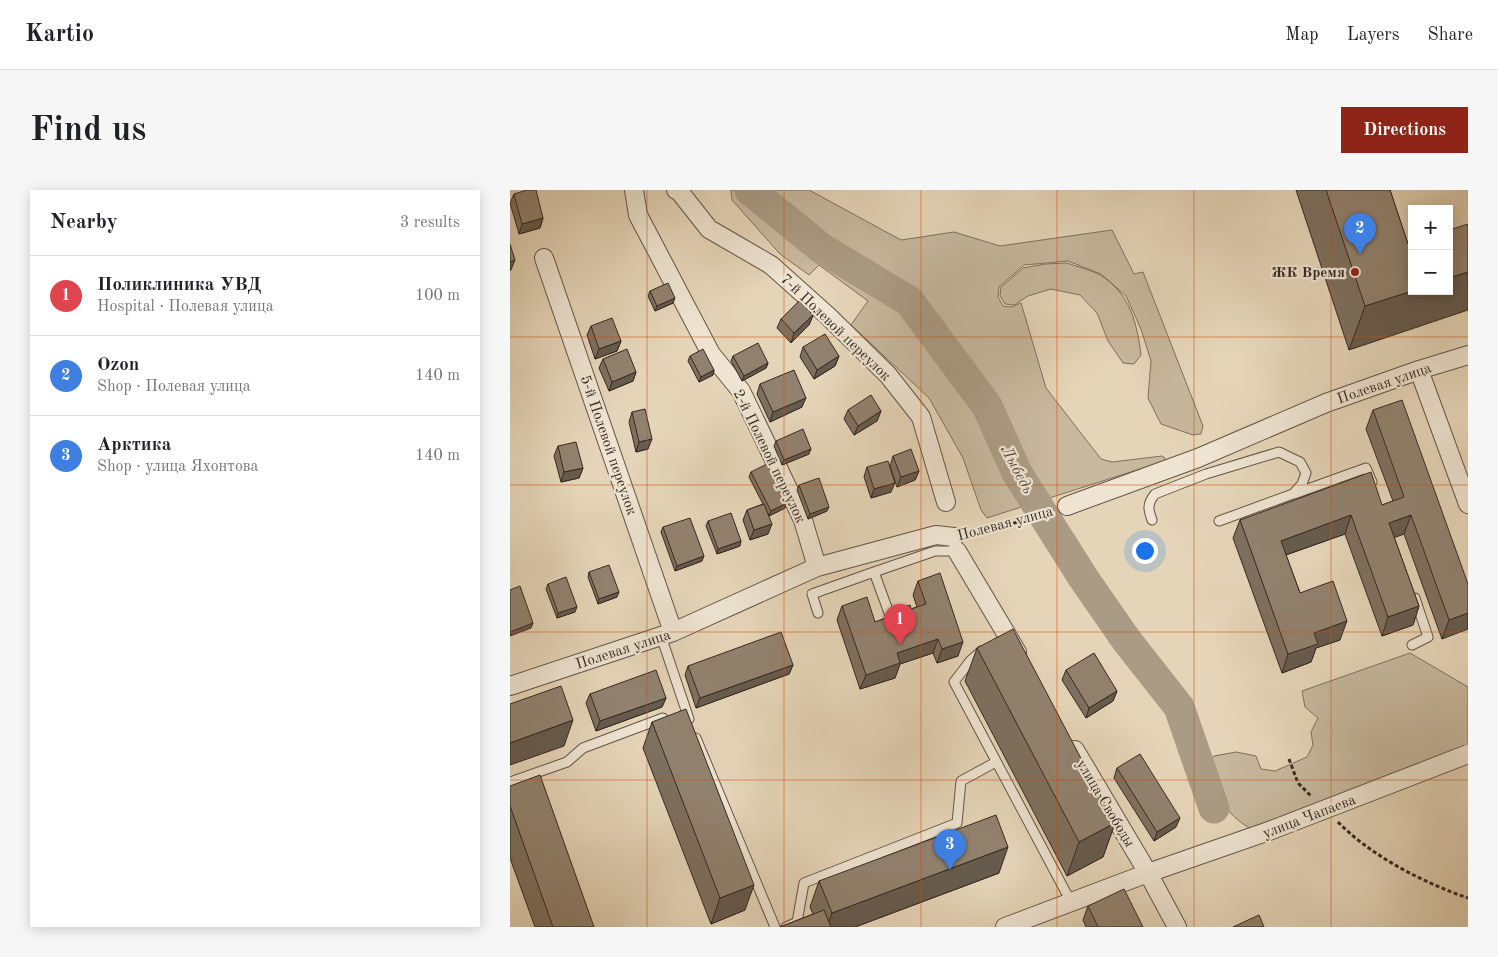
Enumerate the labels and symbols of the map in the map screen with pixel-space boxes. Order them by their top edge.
pin: 2 [1344,213,1376,254]
place label: ЖК Время [1271,266,1345,281]
marker: ЖК Время [1349,266,1361,278]
street label: 7-й Полевой переулок [777,272,893,385]
street label: Полевая улица [1335,361,1434,408]
street label: 5-й Полевой переулок [577,374,639,518]
street label: 2-й Полевой переулок [730,387,808,526]
water label: Лыбедь [997,443,1036,497]
street label: Полевая улица [956,504,1056,544]
your location [1132,538,1158,564]
pin: 1 [884,604,916,645]
street label: Полевая улица [574,628,673,673]
street label: улица Свободы [1073,757,1137,850]
street label: улица Чапаева [1261,793,1359,842]
pin: 3 [934,829,966,870]

